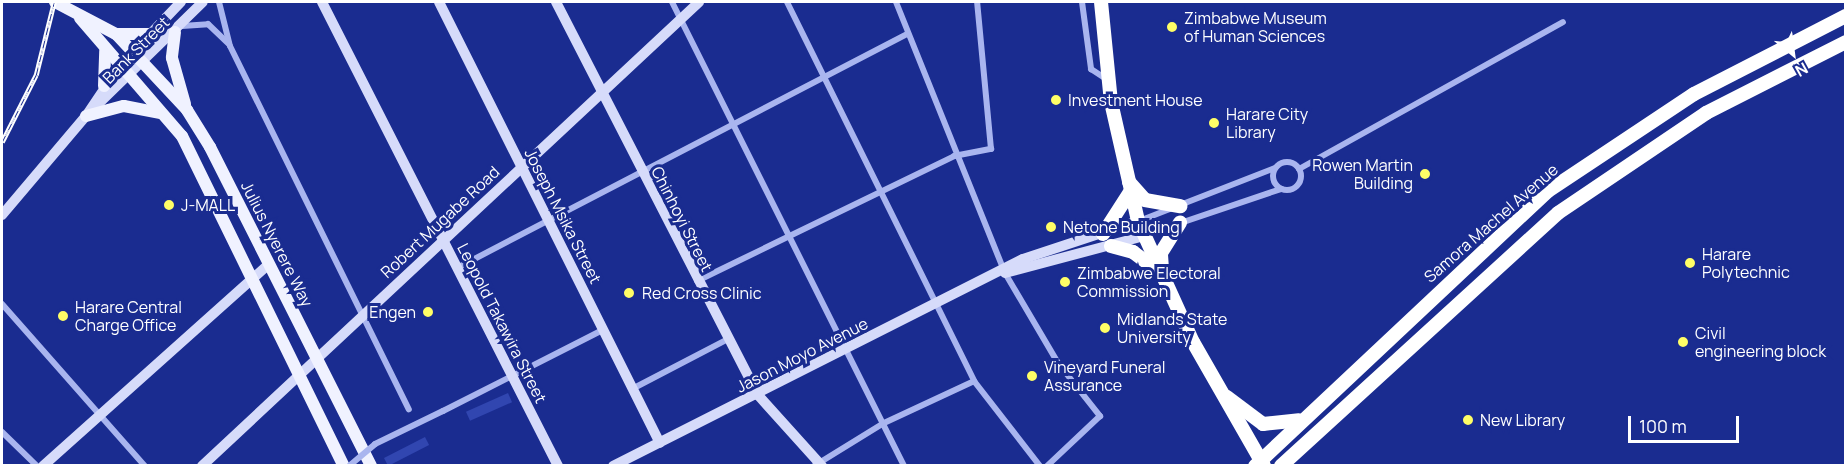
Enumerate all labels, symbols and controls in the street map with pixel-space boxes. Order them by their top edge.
place label: Zimbabwe Museum of Human Sciences [1184,8,1327,46]
street label: Bank Street [99,13,173,87]
marker: Zimbabwe Museum of Human Sciences [1165,20,1179,34]
north arrow [1763,24,1823,84]
text: N [1791,57,1812,82]
place label: Investment House [1068,90,1203,110]
marker: Investment House [1049,93,1063,107]
place label: Harare City Library [1226,104,1308,142]
marker: Harare City Library [1207,116,1221,130]
street label: Joseph Msika Street [521,145,605,287]
place label: Rowen Martin Building [1312,155,1413,193]
street label: Samora Machel Avenue [1420,160,1562,286]
street label: Robert Mugabe Road [377,162,503,282]
street label: Chinhoyi Street [647,163,717,275]
marker: Rowen Martin Building [1418,167,1432,181]
street label: Julius Nyerere Way [237,178,317,310]
place label: J-MALL [181,195,235,215]
marker: J-MALL [162,198,176,212]
place label: Netone Building [1063,217,1180,237]
marker: Netone Building [1044,220,1058,234]
street label: Leopold Takawira Street [453,240,551,406]
place label: Harare Polytechnic [1702,244,1790,282]
marker: Harare Polytechnic [1683,256,1697,270]
place label: Zimbabwe Electoral Commission [1077,263,1221,301]
marker: Zimbabwe Electoral Commission [1058,275,1072,289]
place label: Red Cross Clinic [642,283,762,303]
marker: Red Cross Clinic [620,284,638,302]
place label: Harare Central Charge Office [75,297,182,335]
place label: Engen [369,302,416,322]
marker: Engen [421,305,435,319]
marker: Harare Central Charge Office [56,309,70,323]
place label: Midlands State University [1117,309,1227,347]
street label: Jason Moyo Avenue [733,314,871,396]
marker: Midlands State University [1098,321,1112,335]
place label: Civil engineering block [1695,323,1826,361]
marker: Civil engineering block [1676,335,1690,349]
place label: Vineyard Funeral Assurance [1044,357,1165,395]
marker: Vineyard Funeral Assurance [1025,369,1039,383]
scale bar [1631,404,1742,442]
place label: New Library [1480,410,1565,430]
marker: New Library [1461,413,1475,427]
text: 100 m [1639,414,1687,438]

